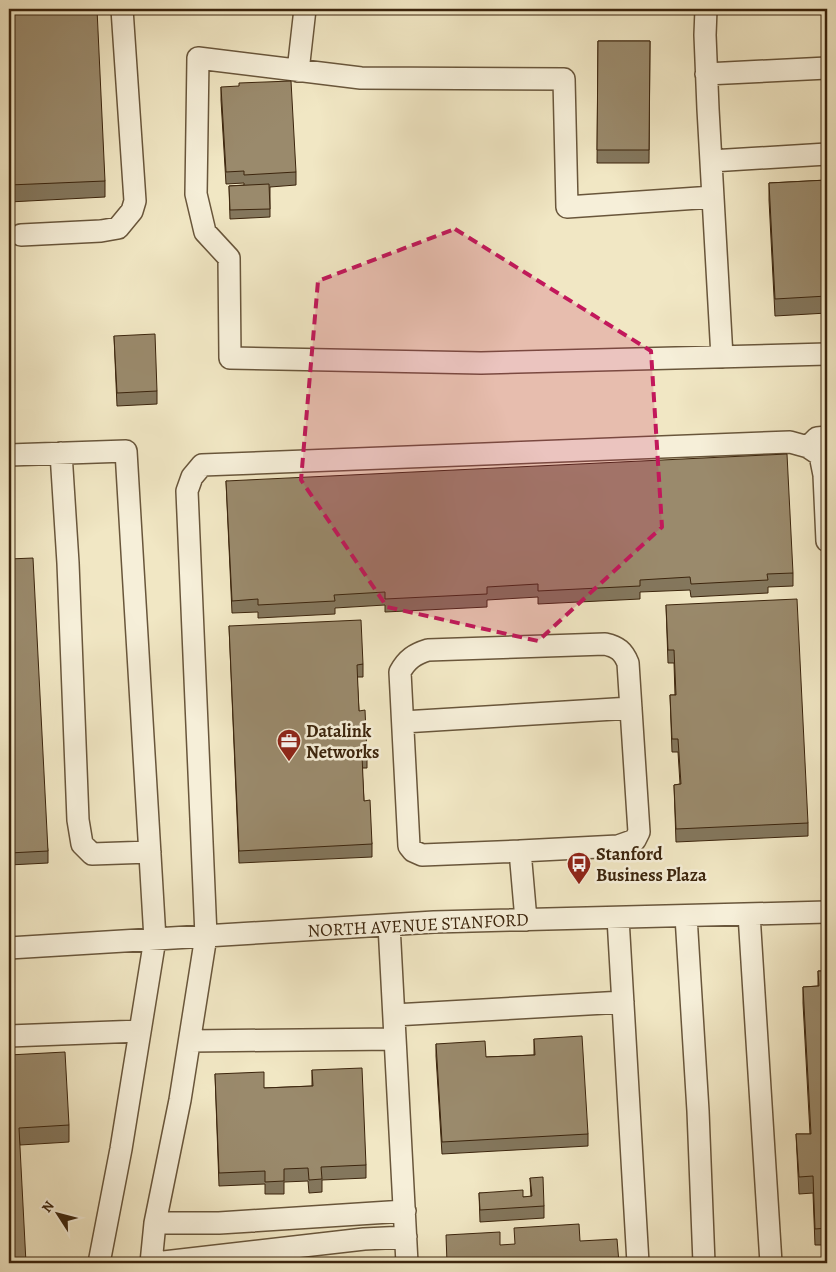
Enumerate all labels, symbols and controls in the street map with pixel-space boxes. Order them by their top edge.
place label: Datalink Networks [306,719,379,764]
office icon: Datalink Networks [276,728,302,762]
place label: Stanford Business Plaza [596,842,707,887]
bus stop icon: Stanford Business Plaza [566,851,592,885]
street label: NORTH AVENUE STANFORD [307,907,529,943]
north arrow [32,1190,82,1240]
text: N [37,1197,59,1216]

